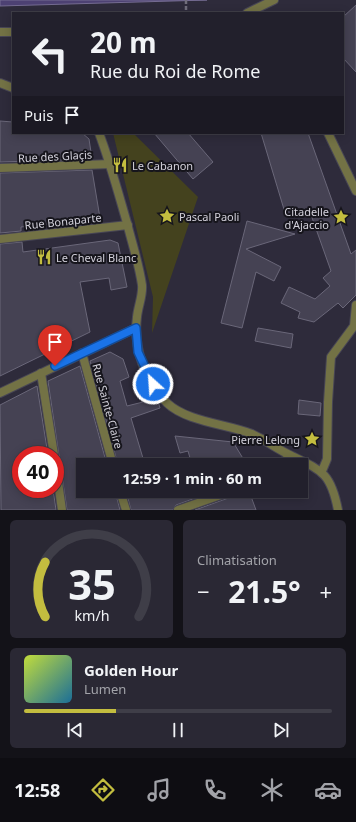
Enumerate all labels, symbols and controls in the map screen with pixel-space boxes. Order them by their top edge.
text: 20 m [90,23,157,61]
icon: left [24,28,76,80]
text: Rue du Roi de Rome [90,59,260,83]
icon: arrive [61,104,83,126]
text: Puis [24,105,53,125]
street label: Rue des Glaçis [18,147,92,165]
restaurant icon: Le Cabanon [111,156,129,174]
place label: Le Cabanon [132,158,193,173]
place label: Citadelle d'Ajaccio [284,204,329,232]
place icon: Pascal Paoli [158,207,176,225]
place icon: Citadelle d'Ajaccio [332,208,350,226]
place label: Pascal Paoli [179,209,239,224]
street label: Rue Bonaparte [24,210,102,232]
restaurant icon: Le Cheval Blanc [35,248,53,266]
place label: Le Cheval Blanc [56,250,136,265]
pin [38,325,72,366]
icon: arrive [44,331,66,353]
street label: Rue Sainte-Claire [89,362,127,450]
position arrow [132,363,174,405]
place icon: Pierre Lelong [303,430,321,448]
place label: Pierre Lelong [231,432,300,447]
speed limit sign: 40 [12,446,64,498]
text: 12:59 · 1 min · 60 m [122,468,262,488]
text: Climatisation [197,551,277,569]
text: 35 [68,556,115,612]
text: 21.5° [228,571,301,612]
text: − [197,576,210,606]
text: + [319,576,332,606]
text: km/h [74,606,109,625]
text: Golden Hour [84,660,178,680]
text: Lumen [84,680,126,698]
icon: previous [64,719,86,741]
icon: pause [167,719,189,741]
icon: next [270,719,292,741]
icon: directions [89,776,117,804]
icon: music [145,776,173,804]
icon: phone [201,776,229,804]
icon: climate [258,776,286,804]
icon: car [314,776,342,804]
text: 12:58 [14,778,60,802]

